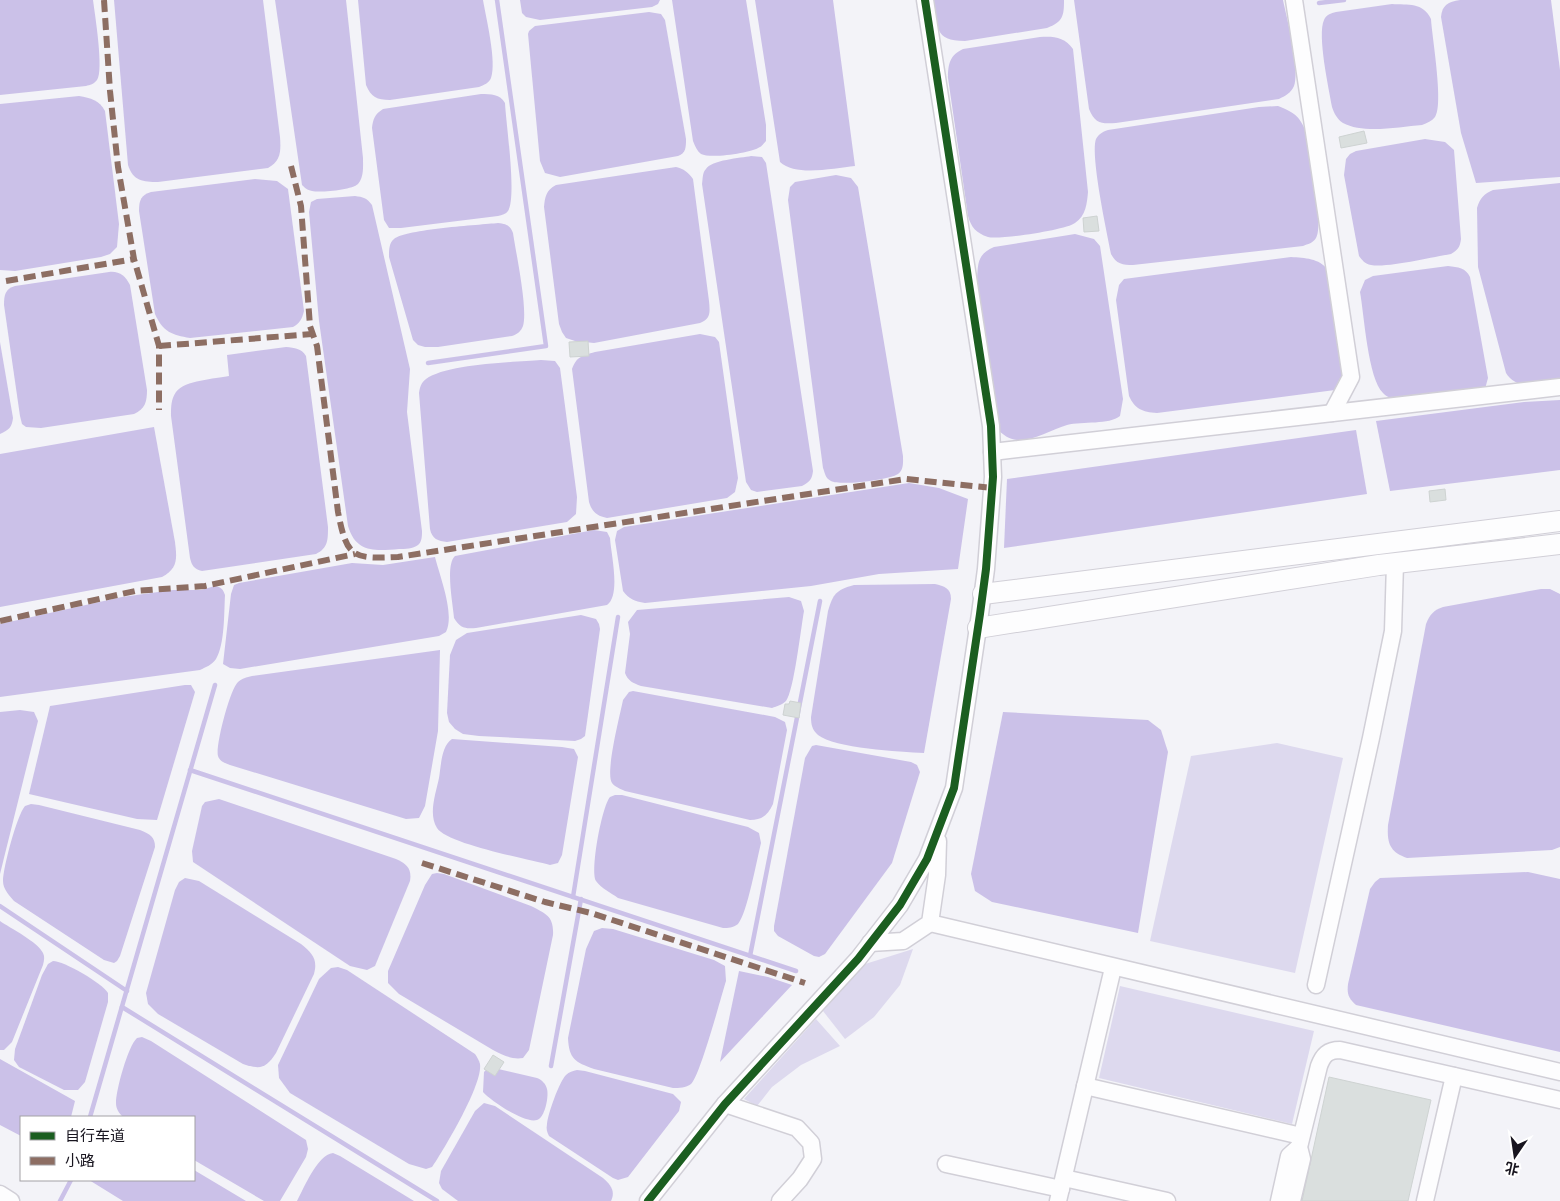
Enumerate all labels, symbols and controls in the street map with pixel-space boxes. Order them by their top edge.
legend [20,1116,195,1181]
text: 自行车道 [65,1126,125,1145]
north arrow [1490,1131,1540,1181]
text: 小路 [65,1151,95,1170]
text: 北 [1503,1158,1521,1179]

